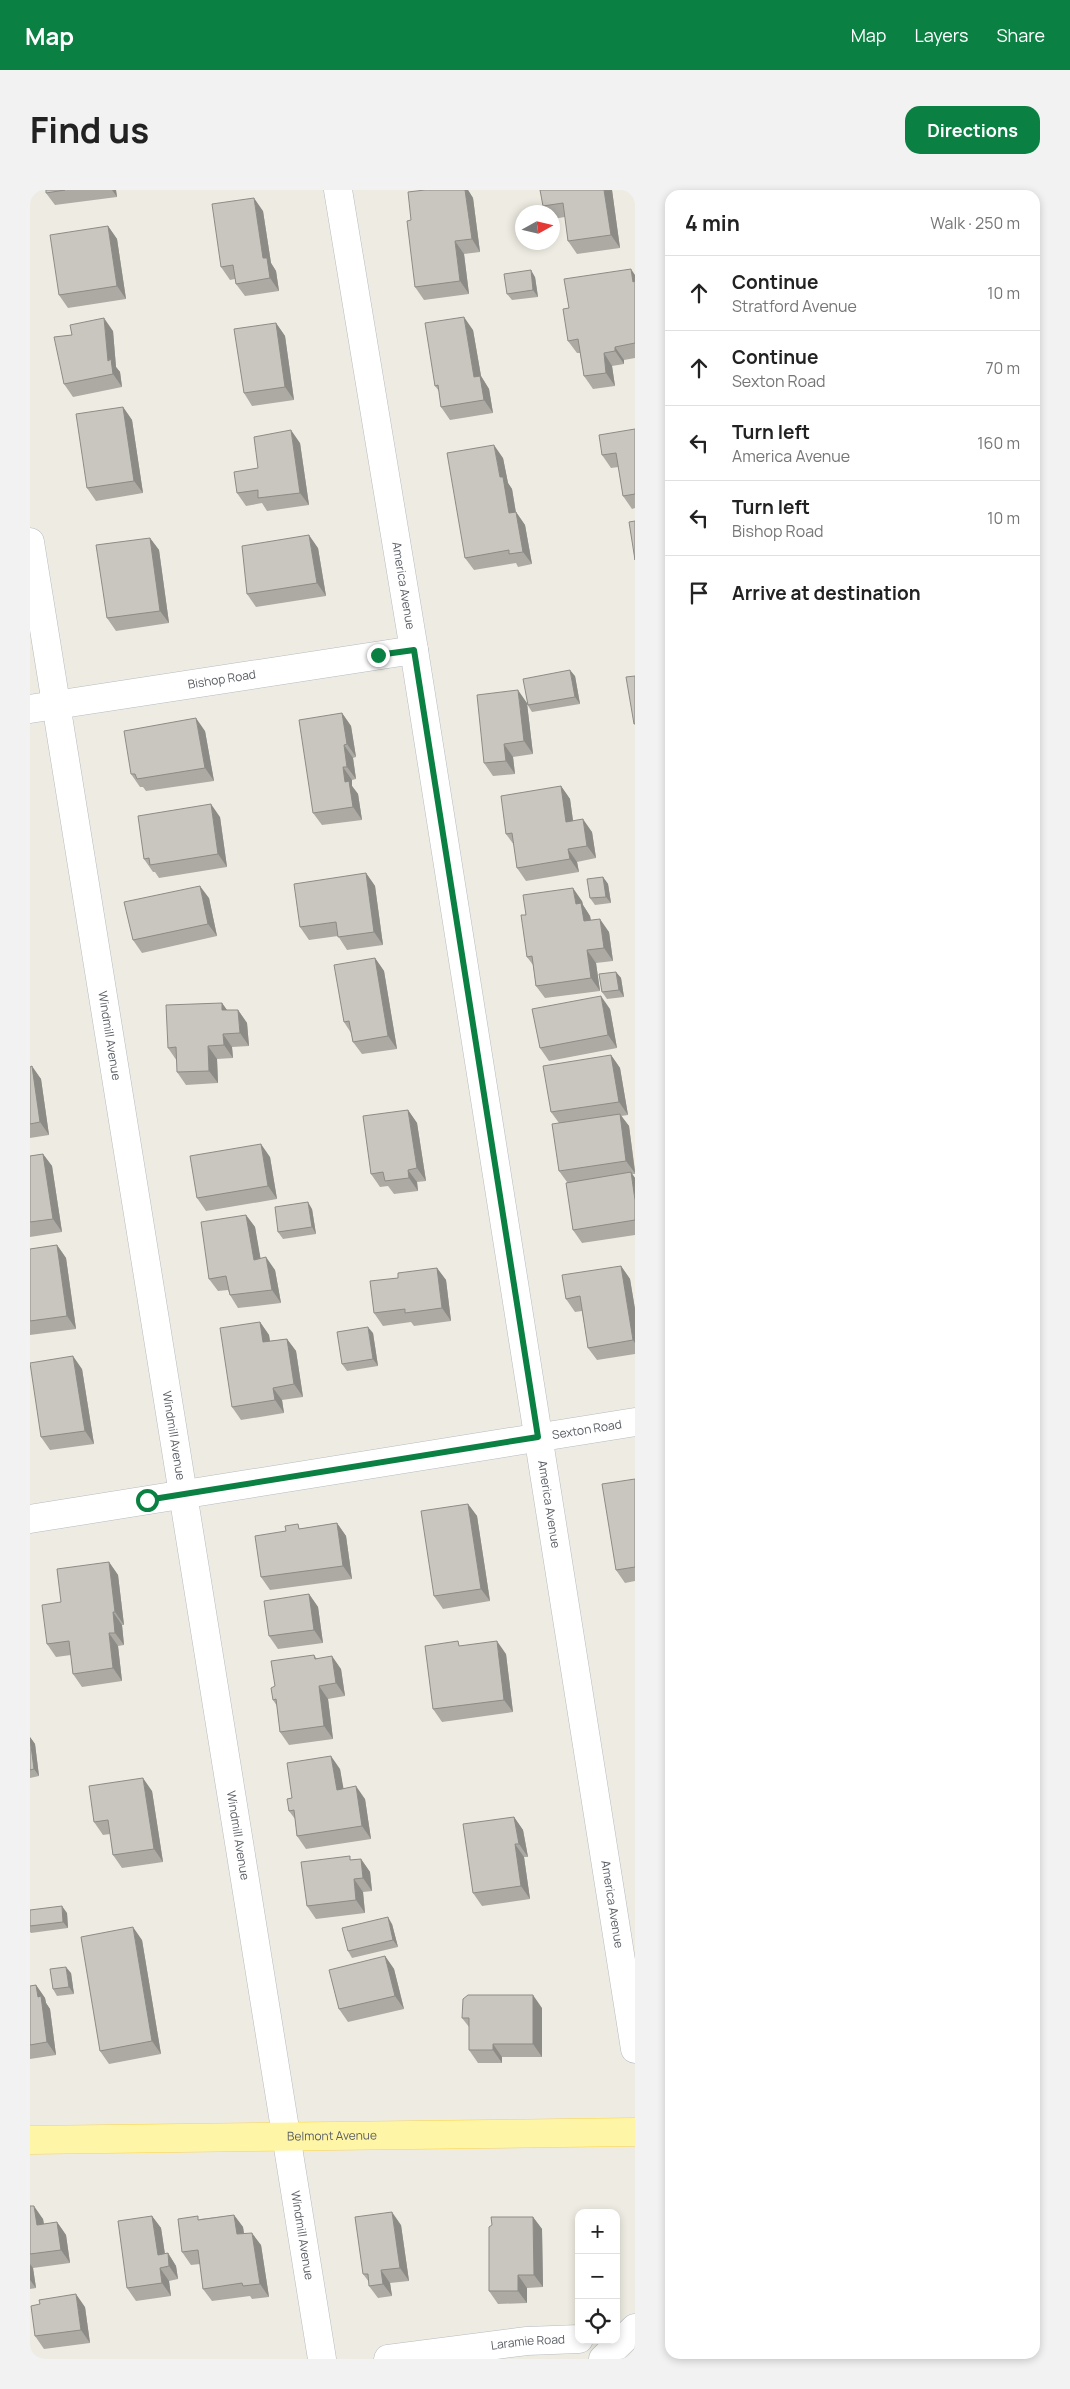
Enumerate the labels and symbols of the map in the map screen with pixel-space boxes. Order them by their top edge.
north arrow [515,205,560,250]
street label: America Avenue [388,540,419,631]
route end [367,644,390,667]
street label: Bishop Road [186,665,257,693]
street label: Windmill Avenue [94,990,125,1081]
street label: Windmill Avenue [159,1390,190,1481]
street label: Sexton Road [551,1415,623,1443]
street label: America Avenue [534,1459,565,1549]
route start [136,1489,159,1512]
street label: Windmill Avenue [223,1789,254,1881]
street label: America Avenue [597,1859,628,1949]
street label: Belmont Avenue [287,2126,377,2145]
street label: Windmill Avenue [287,2189,318,2281]
street label: Laramie Road [490,2331,565,2354]

